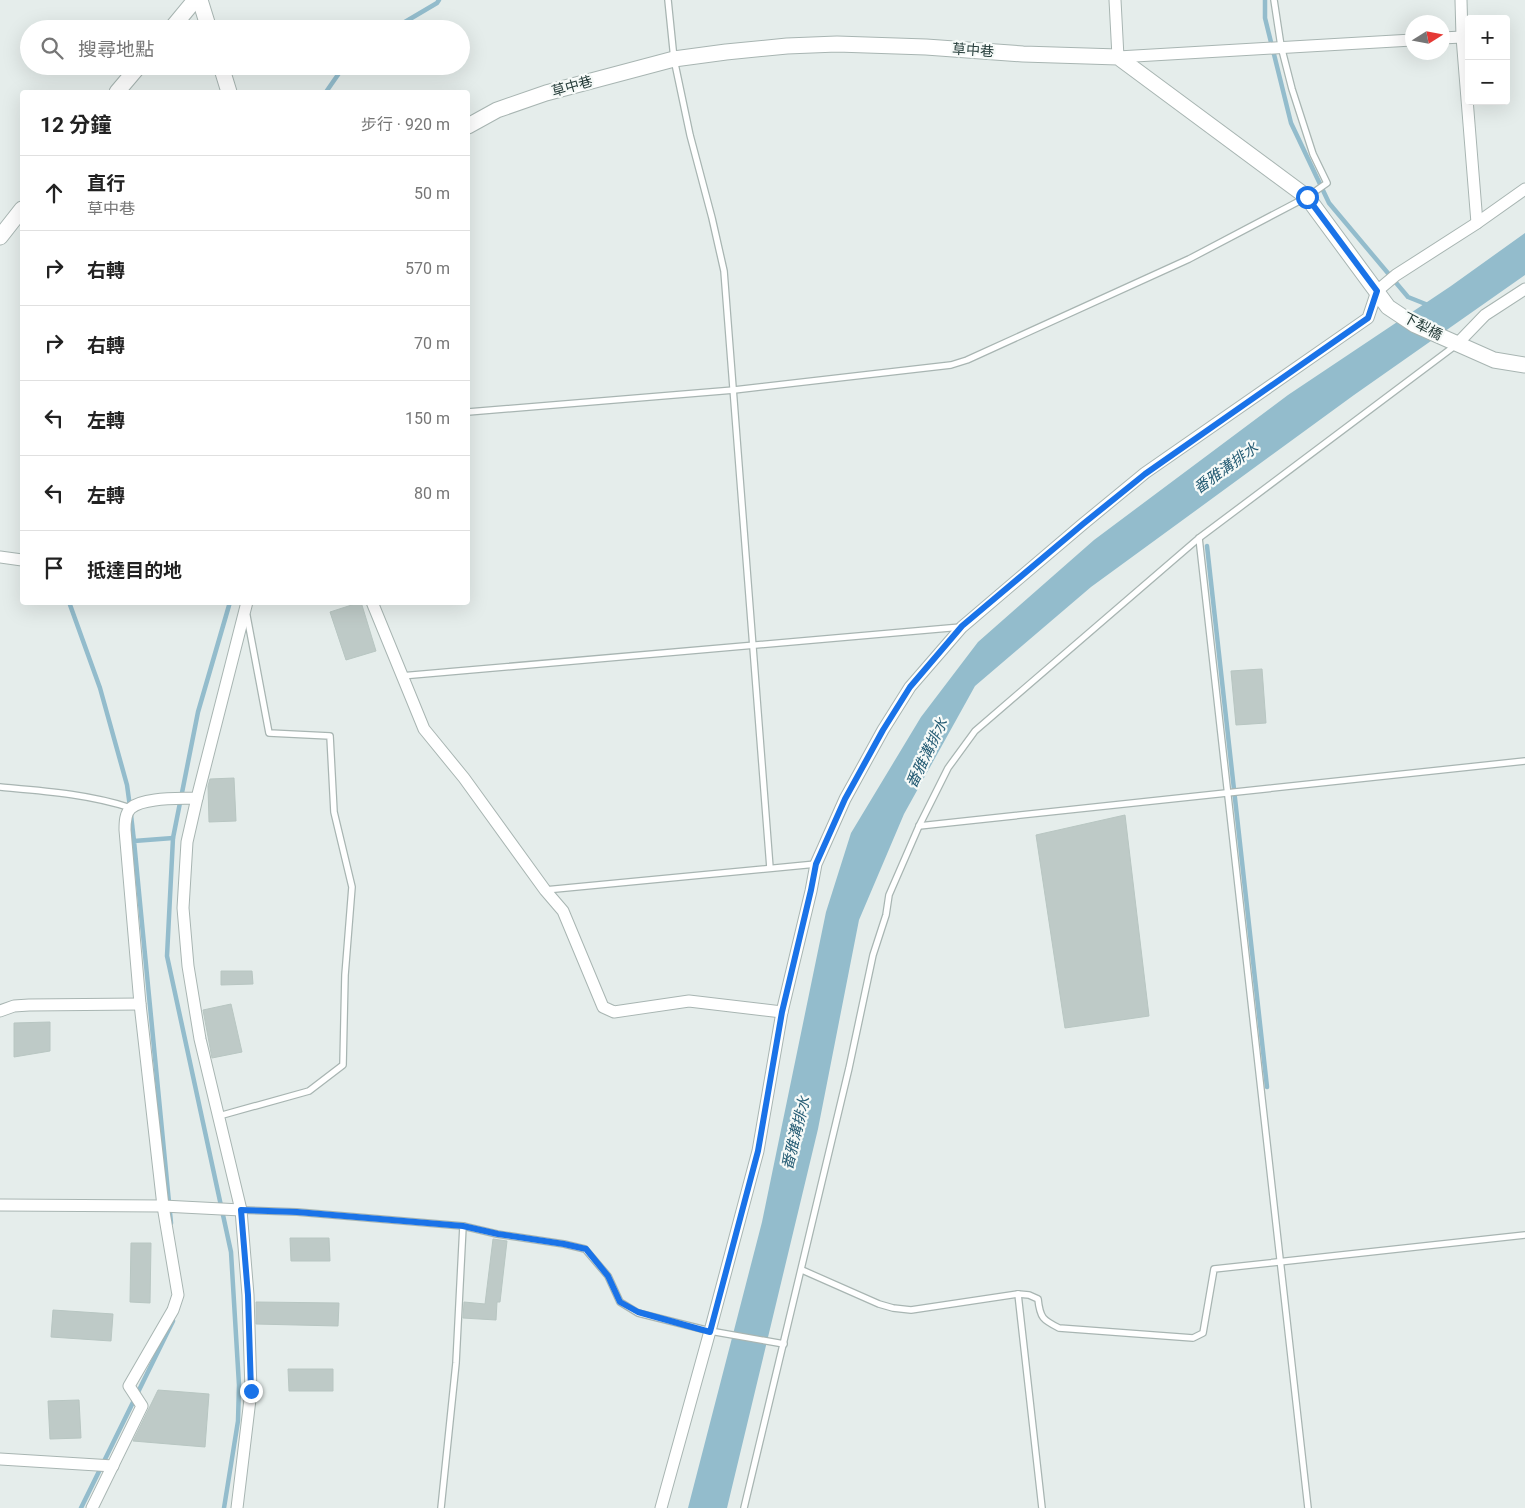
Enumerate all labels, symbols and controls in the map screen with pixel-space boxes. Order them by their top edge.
north arrow [1405,15,1450,60]
map controls [1465,15,1510,105]
button: + [1465,15,1510,60]
search box [20,20,470,75]
icon: search [38,34,66,62]
text: 搜尋地點 [78,38,154,61]
street label: 草中巷 [951,41,995,59]
button: − [1465,60,1510,105]
street label: 草中巷 [550,73,594,99]
text: 12 分鐘 [40,113,111,137]
text: 步行 · 920 m [361,115,450,134]
text: 直行 [87,172,125,195]
icon: ahead [40,179,68,207]
text: 50 m [414,184,450,203]
route start [1296,186,1319,209]
text: 草中巷 [87,199,135,218]
icon: right [40,254,68,282]
text: 右轉 [87,259,125,282]
text: 570 m [405,259,450,278]
street label: 下犁橋 [1401,309,1445,343]
icon: right [40,329,68,357]
text: 右轉 [87,334,125,357]
text: 70 m [414,334,450,353]
icon: left [40,404,68,432]
text: 左轉 [87,409,125,432]
text: 150 m [405,409,450,428]
water label: 番雅溝排水 [1190,438,1262,497]
icon: left [40,479,68,507]
text: 左轉 [87,484,125,507]
text: 80 m [414,484,450,503]
icon: arrive [40,554,68,582]
text: 抵達目的地 [87,559,182,582]
water label: 番雅溝排水 [902,714,952,791]
water label: 番雅溝排水 [778,1093,814,1172]
route end [240,1380,263,1403]

